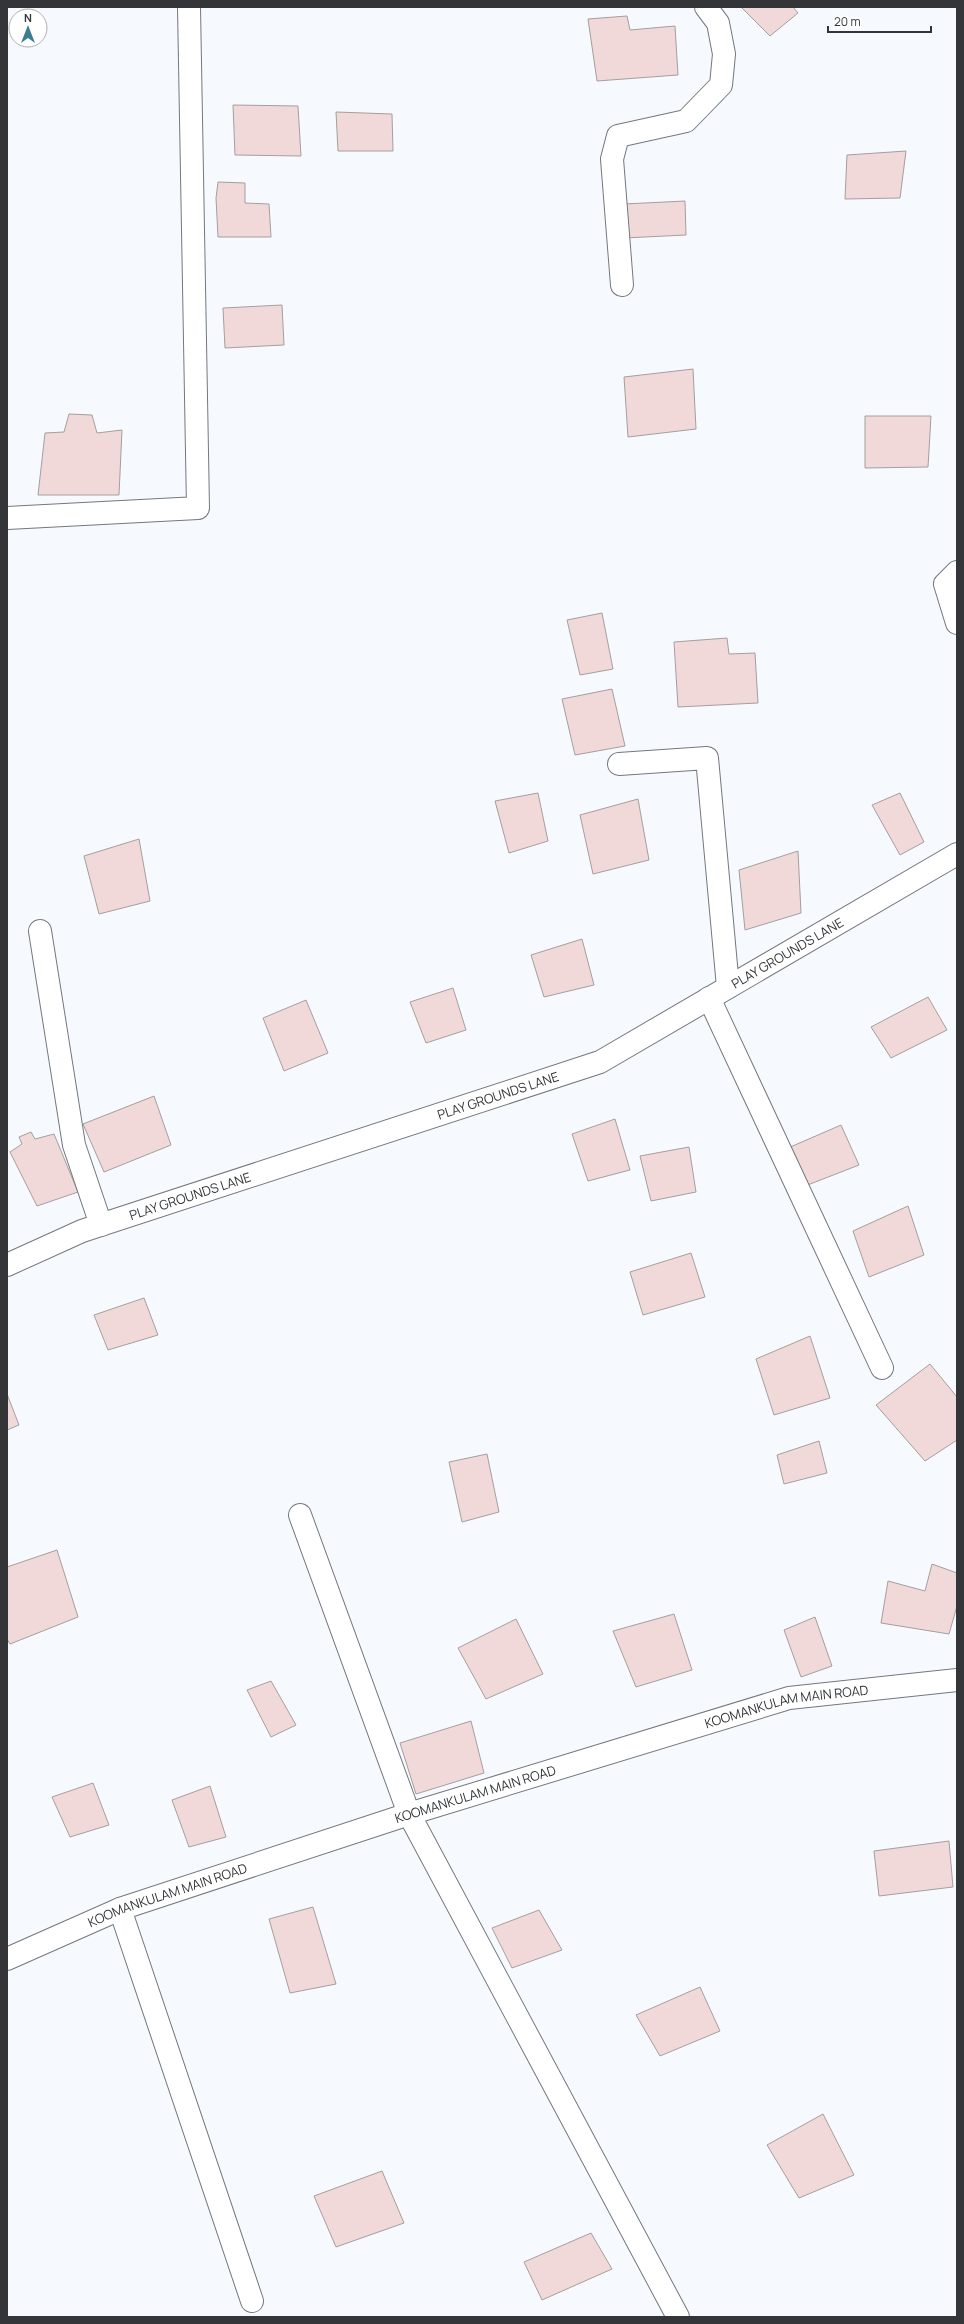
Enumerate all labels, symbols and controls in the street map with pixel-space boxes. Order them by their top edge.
north arrow [8,8,48,48]
scale bar [828,8,931,34]
text: N [24,10,32,25]
text: 20 m [834,13,861,30]
street label: PLAY GROUNDS LANE [728,913,847,993]
street label: PLAY GROUNDS LANE [435,1067,561,1123]
street label: PLAY GROUNDS LANE [127,1168,253,1224]
street label: KOOMANKULAM MAIN ROAD [702,1681,869,1732]
street label: KOOMANKULAM MAIN ROAD [392,1761,558,1827]
street label: KOOMANKULAM MAIN ROAD [85,1859,250,1931]

